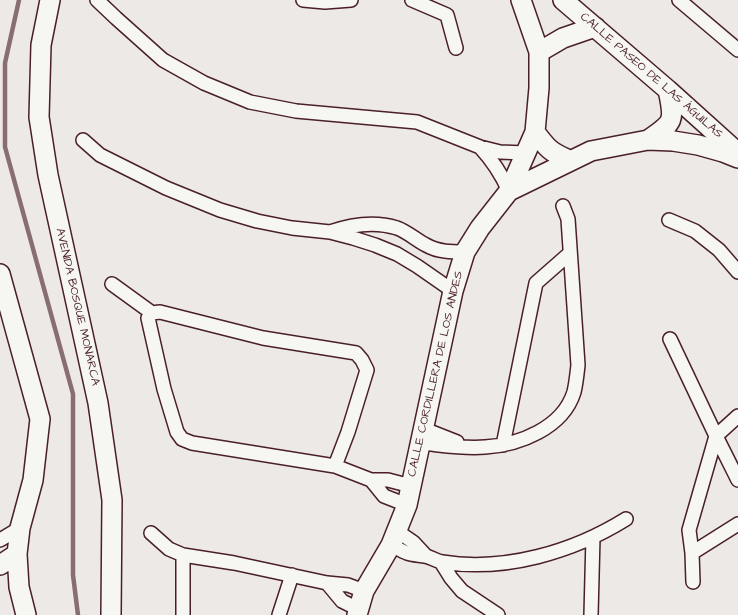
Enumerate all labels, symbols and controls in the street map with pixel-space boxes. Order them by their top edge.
street label: CALLE PASEO DE LAS ÁGUILAS [577,10,725,142]
street label: AVENIDA BOSQUE MONARCA [52,227,102,387]
street label: CALLE CORDILLERA DE LOS ANDES [405,270,467,478]

